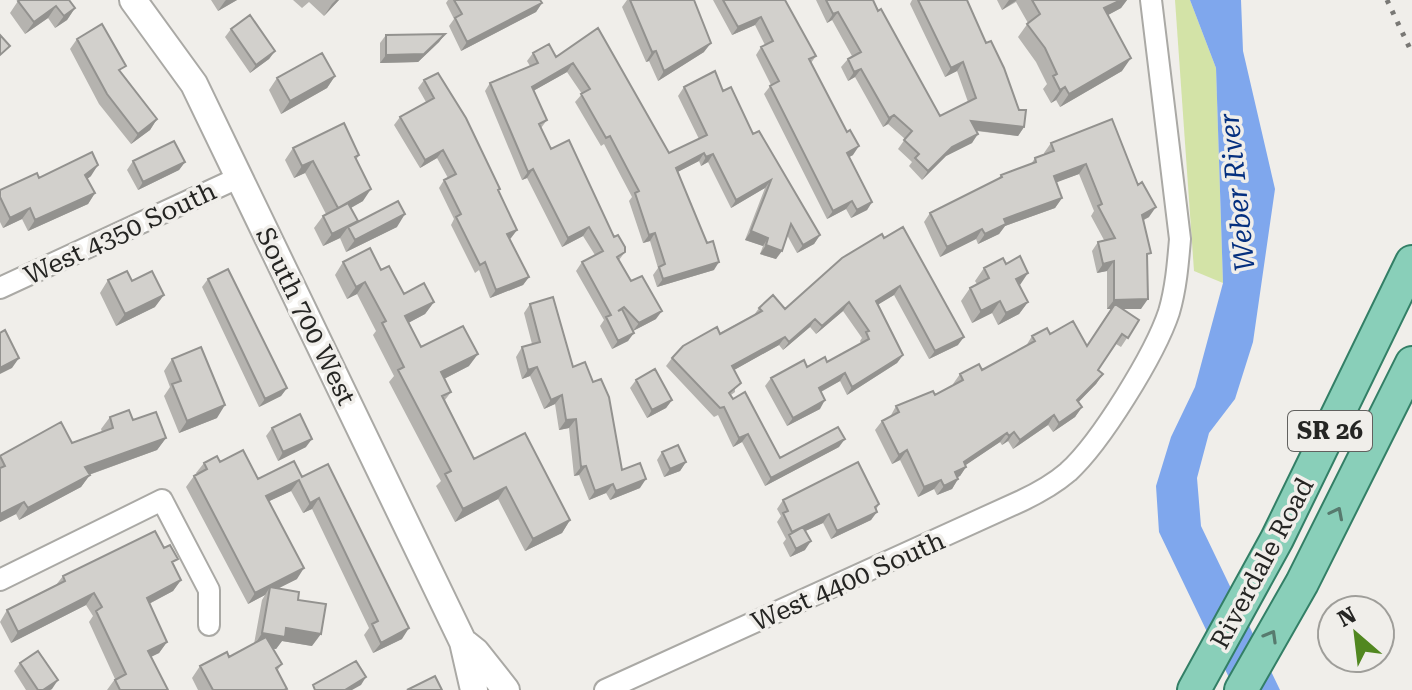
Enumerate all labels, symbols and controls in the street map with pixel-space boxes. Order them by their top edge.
water label: Weber River [1212,111,1262,273]
street label: West 4350 South [19,175,221,291]
street label: South 700 West [250,222,362,410]
road number: SR 26 [1288,411,1372,451]
street label: Riverdale Road [1204,472,1320,654]
one-way arrow [1327,506,1343,521]
street label: West 4400 South [747,525,949,637]
north arrow [1316,594,1396,674]
text: N [1333,602,1360,632]
one-way arrow [1262,630,1277,644]

